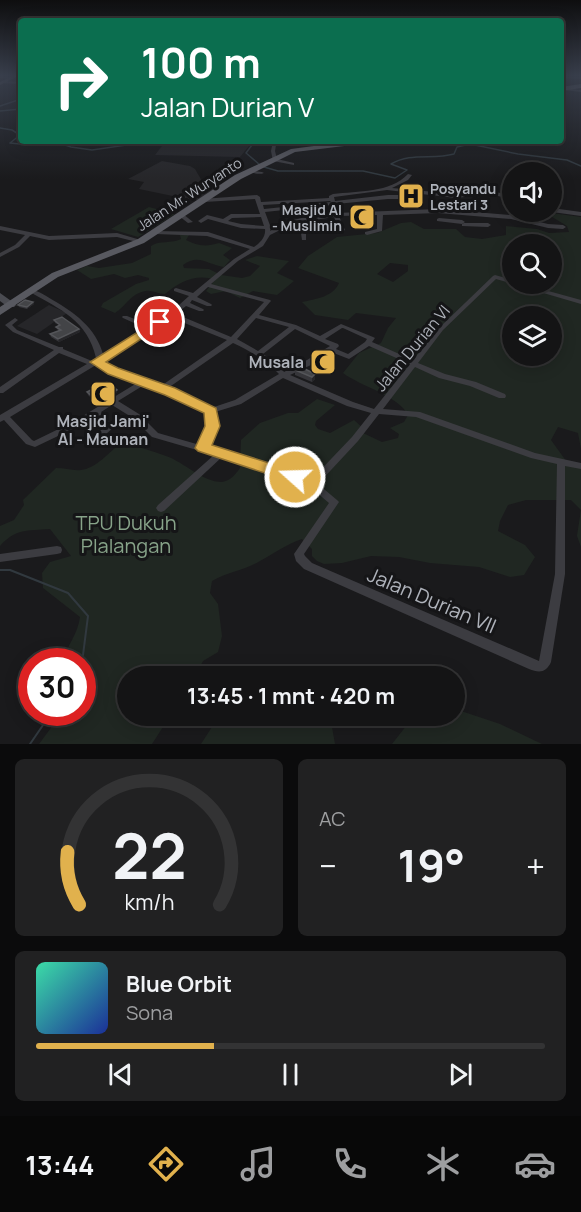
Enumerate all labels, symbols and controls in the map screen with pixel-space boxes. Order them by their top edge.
text: 100 m [141,33,261,91]
icon: right [42,42,120,120]
text: Jalan Durian V [141,88,314,125]
street label: Jalan Mr. Wuryanto [133,153,245,235]
map controls [502,162,562,366]
button: sound [502,162,562,222]
place label: Posyandu Lestari 3 [430,179,496,214]
hospital icon: Posyandu Lestari 3 [396,181,426,211]
place label: Masjid Al - Muslimin [272,200,342,235]
mosque icon: Masjid Al - Muslimin [347,202,377,232]
button: search [502,234,562,294]
pin [134,296,185,347]
street label: Jalan Durian VI [369,300,455,396]
icon: arrive [143,305,176,338]
button: layers [502,306,562,366]
mosque icon: Musala [308,347,338,377]
place label: Musala [249,351,304,373]
mosque icon: Masjid Jami' Al - Maunan [88,379,118,409]
place label: Masjid Jami' Al - Maunan [56,410,150,450]
position arrow [263,445,327,509]
park label: TPU Dukuh Plalangan [75,509,177,559]
street label: Jalan Durian VII [363,561,501,639]
speed limit sign: 30 [18,648,96,726]
text: 13:45 · 1 mnt · 420 m [187,681,395,711]
text: AC [319,805,346,832]
text: 22 [112,812,186,898]
text: 19° [397,834,465,896]
text: − [319,843,337,888]
text: + [526,843,545,888]
text: km/h [124,887,174,916]
text: Blue Orbit [126,969,232,999]
text: Sona [126,999,173,1026]
icon: previous [104,1058,137,1091]
icon: pause [274,1058,307,1091]
icon: next [444,1058,477,1091]
icon: directions [145,1143,187,1185]
icon: music [237,1143,279,1185]
icon: phone [329,1143,371,1185]
icon: climate [422,1143,464,1185]
icon: car [514,1143,556,1185]
text: 13:44 [25,1146,94,1183]

